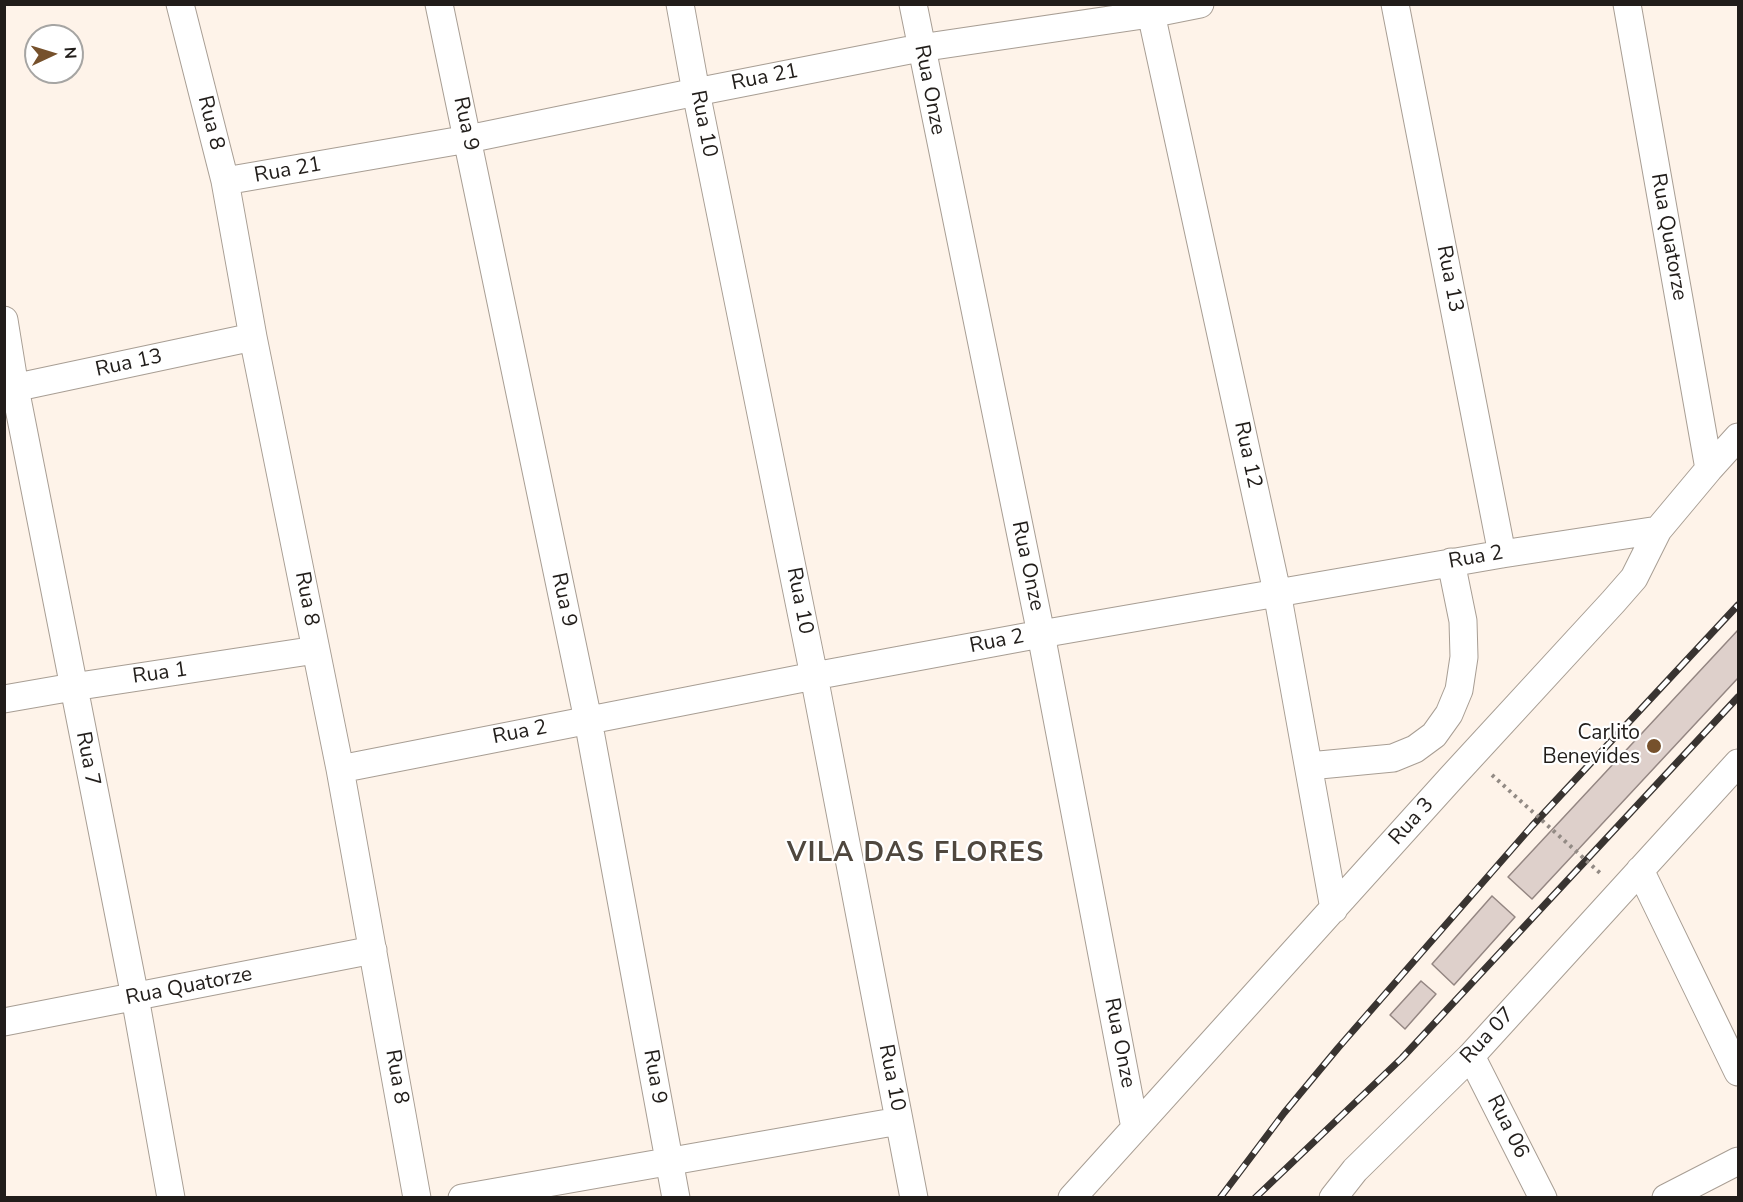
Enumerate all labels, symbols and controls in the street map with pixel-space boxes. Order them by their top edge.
north arrow [24,24,84,84]
street label: Rua Onze [908,43,950,137]
text: N [59,46,81,60]
street label: Rua 21 [729,59,801,97]
street label: Rua 10 [684,88,722,160]
street label: Rua 8 [191,93,229,153]
street label: Rua 9 [447,95,483,153]
street label: Rua 21 [253,153,323,189]
street label: Rua Quatorze [1644,172,1692,302]
street label: Rua 13 [1430,243,1468,315]
street label: Rua 13 [93,345,165,383]
street label: Rua 12 [1228,419,1266,491]
street label: Rua Onze [1005,519,1049,613]
street label: Rua 2 [1447,541,1505,575]
street label: Rua 10 [780,565,818,637]
street label: Rua 8 [288,570,324,628]
street label: Rua 9 [545,571,581,629]
street label: Rua 2 [968,624,1026,660]
street label: Rua 1 [131,658,189,690]
street label: Rua 2 [491,715,549,751]
place label: Carlito Benevides [1542,721,1640,771]
street label: Rua 7 [69,730,105,788]
marker: Carlito Benevides [1645,737,1663,755]
street label: Rua 3 [1384,793,1440,851]
district label: VILA DAS FLORES [787,838,1045,870]
street label: Rua Quatorze [124,962,254,1012]
street label: Rua Onze [1098,996,1140,1090]
street label: Rua 07 [1456,1003,1520,1069]
street label: Rua 10 [872,1042,910,1114]
street label: Rua 8 [379,1048,413,1106]
street label: Rua 9 [637,1048,671,1106]
street label: Rua 06 [1480,1091,1534,1163]

